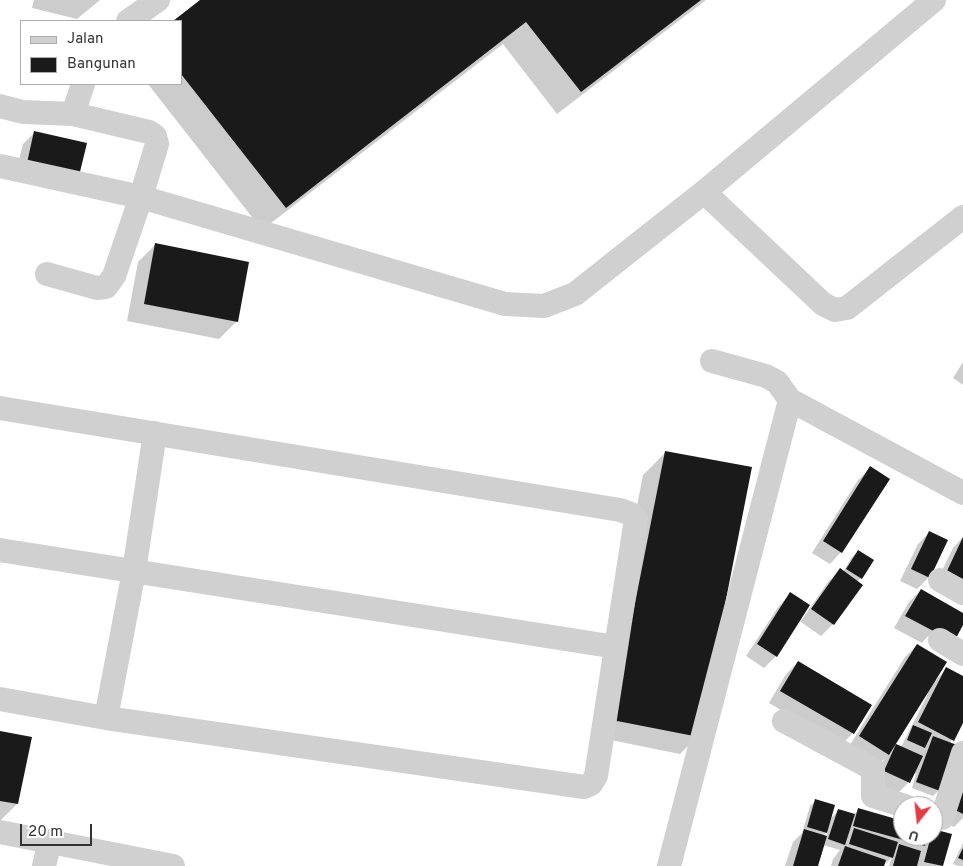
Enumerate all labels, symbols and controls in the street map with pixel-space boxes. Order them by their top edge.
legend [20,20,182,85]
text: Jalan [67,30,104,49]
text: Bangunan [67,55,136,74]
north arrow [893,796,943,846]
scale bar [22,814,95,846]
text: 20 m [28,823,63,842]
text: U [907,825,921,844]

